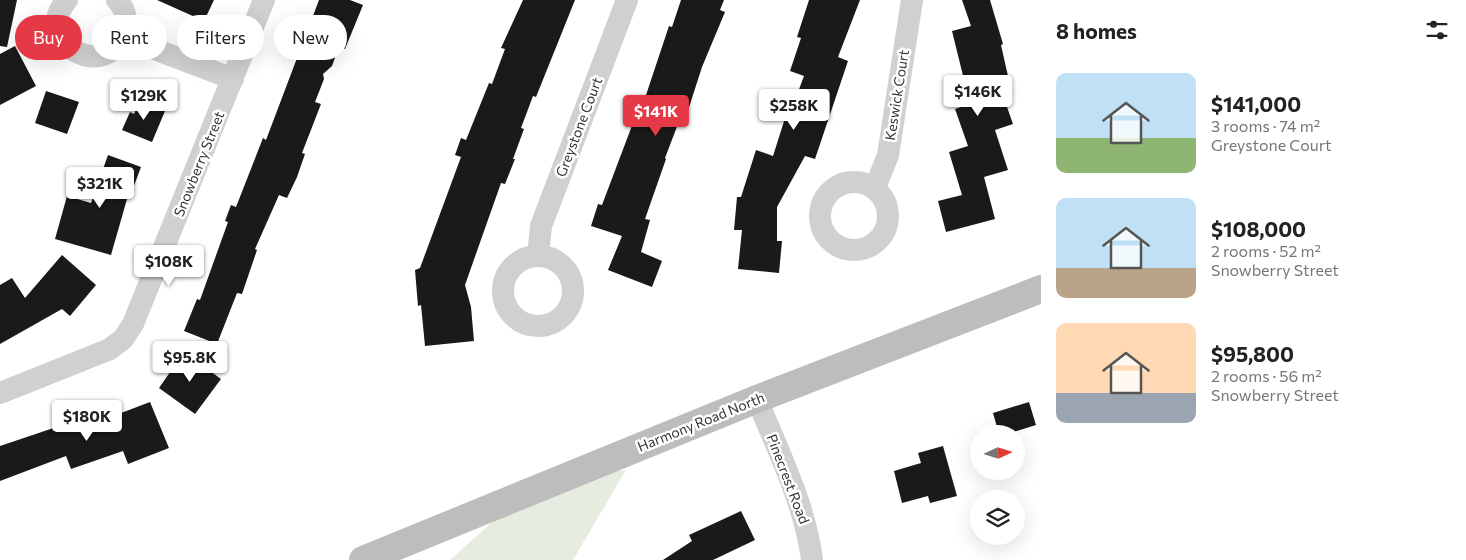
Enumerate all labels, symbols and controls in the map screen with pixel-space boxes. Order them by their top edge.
chip: Buy [15,15,82,60]
chip: Rent [92,15,167,60]
chip: Filters [177,15,264,60]
chip: New [274,15,347,60]
icon: filters [1423,16,1451,44]
text: 8 homes [1056,18,1137,43]
street label: Keswick Court [881,48,912,141]
street label: Greystone Court [552,74,605,179]
pin: $146K [943,74,1013,117]
pin: $129K [109,78,179,121]
text: $146K [954,81,1002,100]
text: $129K [121,85,167,104]
pin: $258K [759,88,829,131]
text: $141,000 [1211,91,1301,116]
icon: home [1096,93,1156,153]
pin: $141K [621,94,691,137]
text: $258K [770,95,818,114]
text: $141K [634,101,678,120]
street label: Snowberry Street [170,109,227,219]
text: 3 rooms · 74 m² [1211,116,1320,135]
text: Greystone Court [1211,135,1332,154]
pin: $321K [65,166,135,209]
text: $321K [77,173,123,192]
text: $108,000 [1211,216,1306,241]
icon: home [1096,218,1156,278]
text: 2 rooms · 52 m² [1211,241,1321,260]
pin: $108K [134,244,204,287]
text: $108K [145,251,193,270]
text: Snowberry Street [1211,260,1339,279]
pin: $95.8K [149,340,231,383]
text: $95,800 [1211,341,1294,366]
icon: home [1096,343,1156,403]
text: $95.8K [163,347,217,366]
text: 2 rooms · 56 m² [1211,366,1322,385]
text: Snowberry Street [1211,385,1339,404]
street label: Harmony Road North [635,388,767,455]
pin: $180K [52,400,122,442]
text: $180K [63,406,111,425]
north arrow [970,425,1025,480]
map controls [970,425,1025,545]
street label: Pinecrest Road [764,431,813,526]
button: layers [970,490,1025,545]

